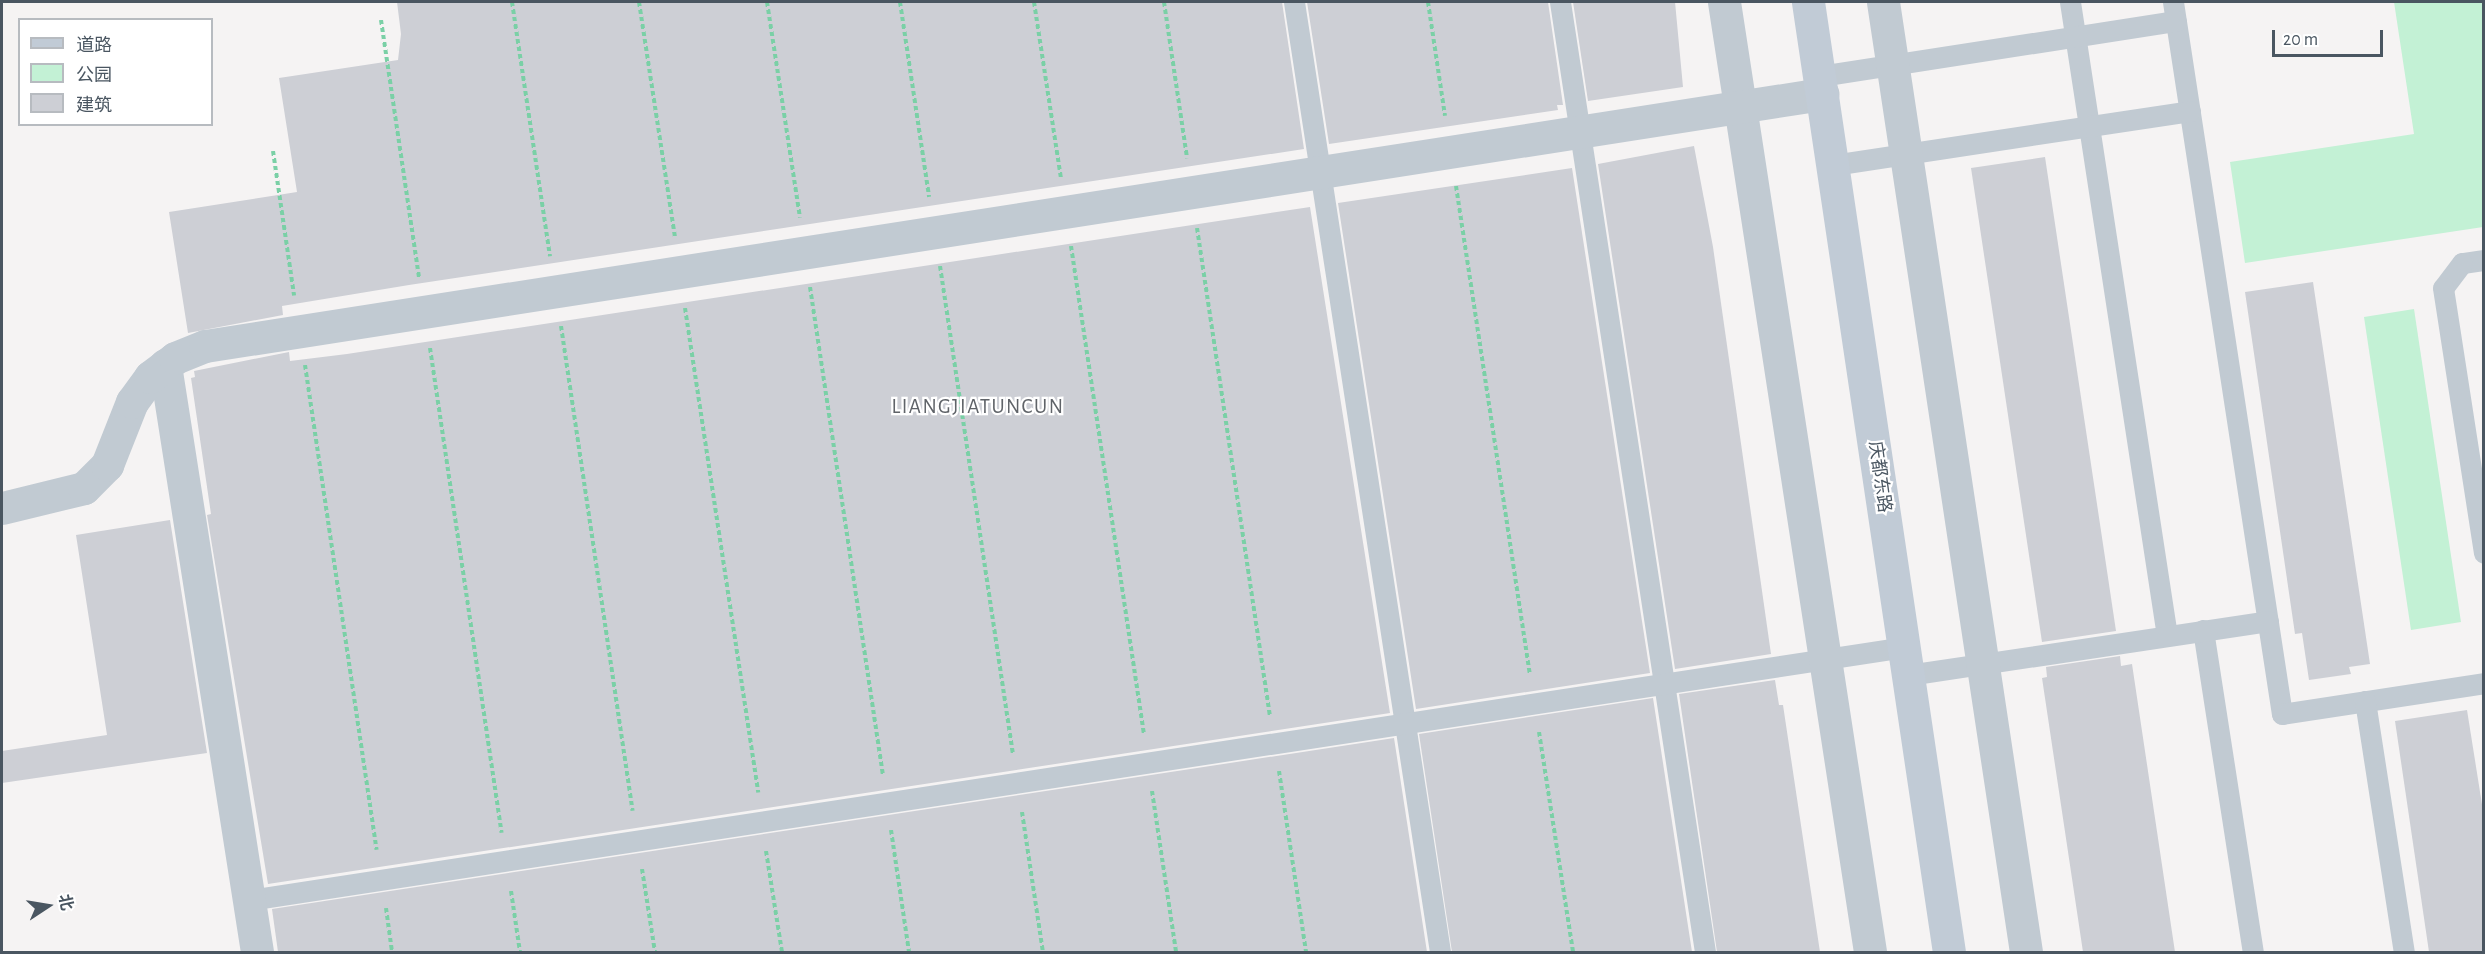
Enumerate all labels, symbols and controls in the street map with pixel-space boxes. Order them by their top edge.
legend [18,18,213,126]
scale bar [2275,18,2386,56]
text: 20 m [2283,31,2318,49]
text: 道路 [76,37,112,55]
text: 公园 [76,67,112,85]
text: 建筑 [76,97,112,115]
district label: LIANGJIATUNCUN [891,394,1065,420]
street label: 庆都东路 [1863,440,1895,514]
north arrow [18,876,78,936]
text: 北 [56,893,75,912]

